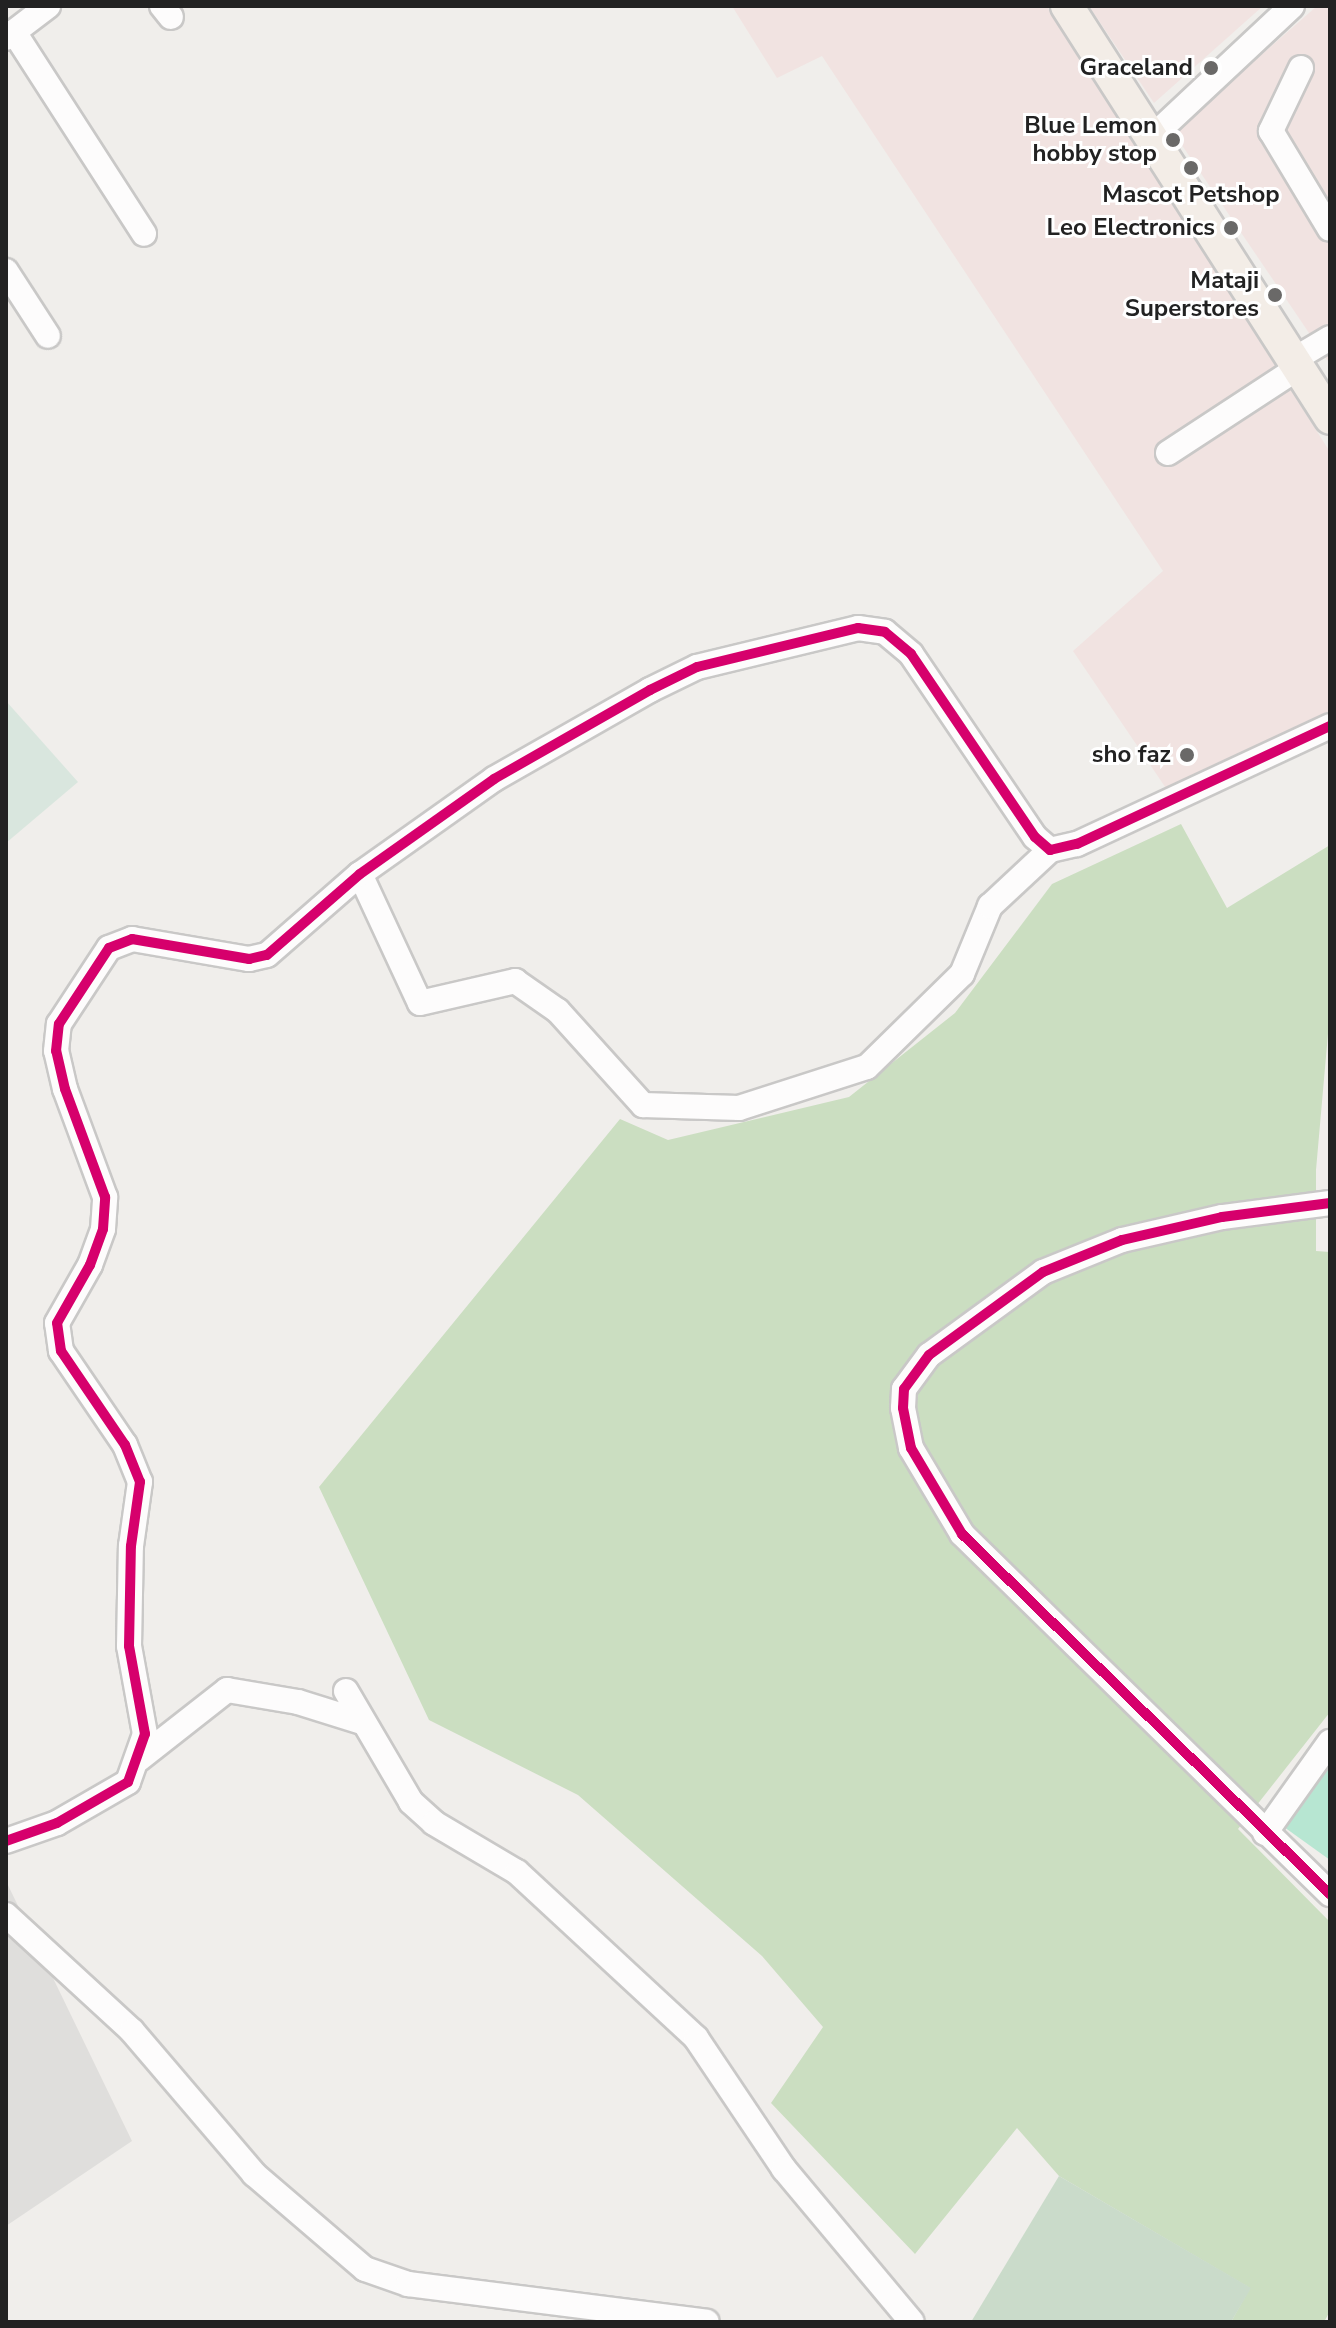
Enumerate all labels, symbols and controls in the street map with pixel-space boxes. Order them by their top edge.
place label: Graceland [1080,54,1193,82]
marker: Graceland [1200,57,1222,79]
place label: Blue Lemon hobby stop [1024,112,1157,168]
marker: Blue Lemon hobby stop [1164,131,1182,149]
marker: Mascot Petshop [1182,159,1200,177]
place label: Mascot Petshop [1102,181,1280,209]
place label: Leo Electronics [1047,214,1215,242]
marker: Leo Electronics [1222,219,1240,237]
place label: Mataji Superstores [1125,267,1259,323]
marker: Mataji Superstores [1266,286,1284,304]
place label: sho faz [1092,741,1171,769]
marker: sho faz [1178,746,1196,764]

